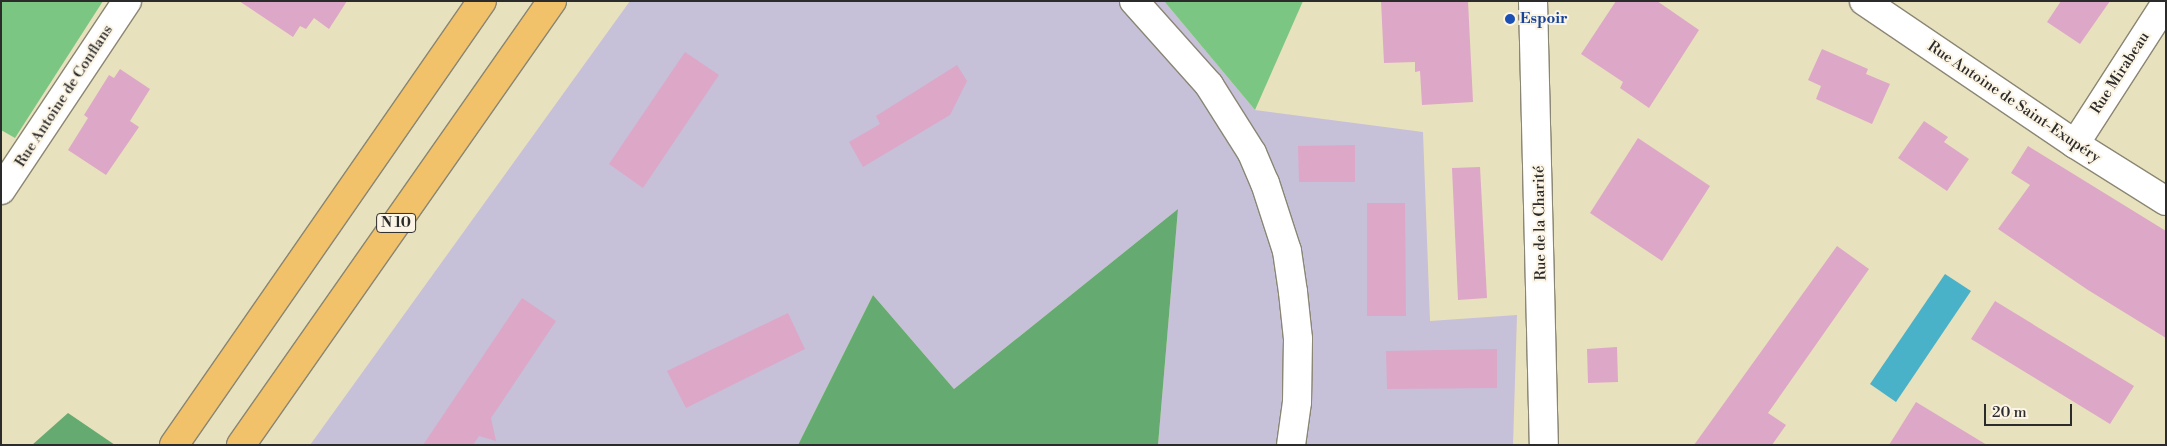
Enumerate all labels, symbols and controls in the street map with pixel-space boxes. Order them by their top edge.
place label: Espoir [1520,10,1568,28]
marker: Espoir [1504,13,1516,25]
street label: Rue Antoine de Conflans [11,22,117,170]
street label: Rue Mirabeau [2087,29,2153,117]
street label: Rue Antoine de Saint-Exupéry [1924,37,2104,167]
street label: Rue de la Charité [1530,165,1550,281]
road number: N 10 [376,212,416,234]
scale bar [1987,394,2074,426]
text: 20 m [1992,403,2027,422]

